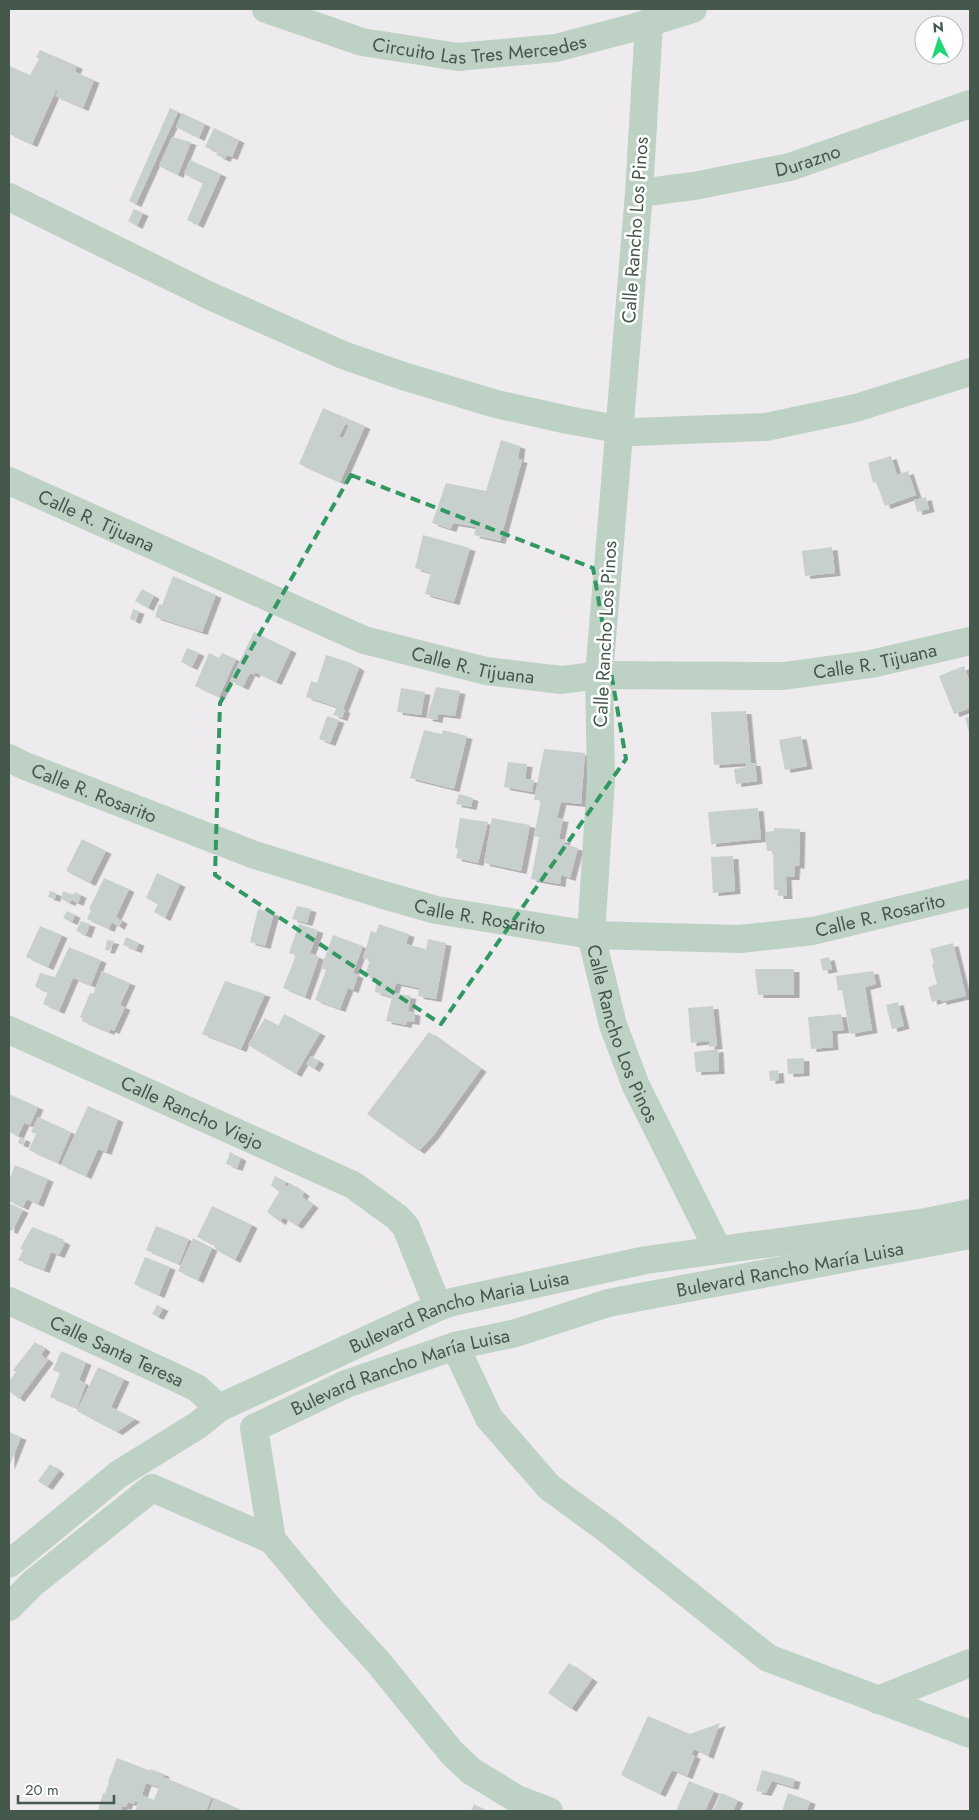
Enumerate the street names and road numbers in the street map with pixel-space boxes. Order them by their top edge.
street label: Circuito Las Tres Mercedes [371,27,589,70]
street label: Calle Rancho Los Pinos [615,135,655,324]
street label: Durazno [773,137,844,183]
street label: Calle R. Tijuana [34,482,159,558]
street label: Calle Rancho Los Pinos [587,540,623,728]
street label: Calle R. Tijuana [812,636,939,685]
street label: Calle R. Tijuana [409,639,536,690]
street label: Calle R. Rosarito [27,756,161,829]
street label: Calle R. Rosarito [812,886,948,944]
street label: Calle R. Rosarito [411,891,547,941]
street label: Calle Rancho Los Pinos [580,942,666,1128]
street label: Calle Rancho Viejo [117,1069,268,1156]
street label: Bulevard Rancho María Luisa [674,1234,906,1303]
street label: Bulevard Rancho Maria Luisa [345,1264,571,1360]
street label: Calle Santa Teresa [46,1308,189,1393]
street label: Bulevard Rancho María Luisa [286,1321,512,1422]

